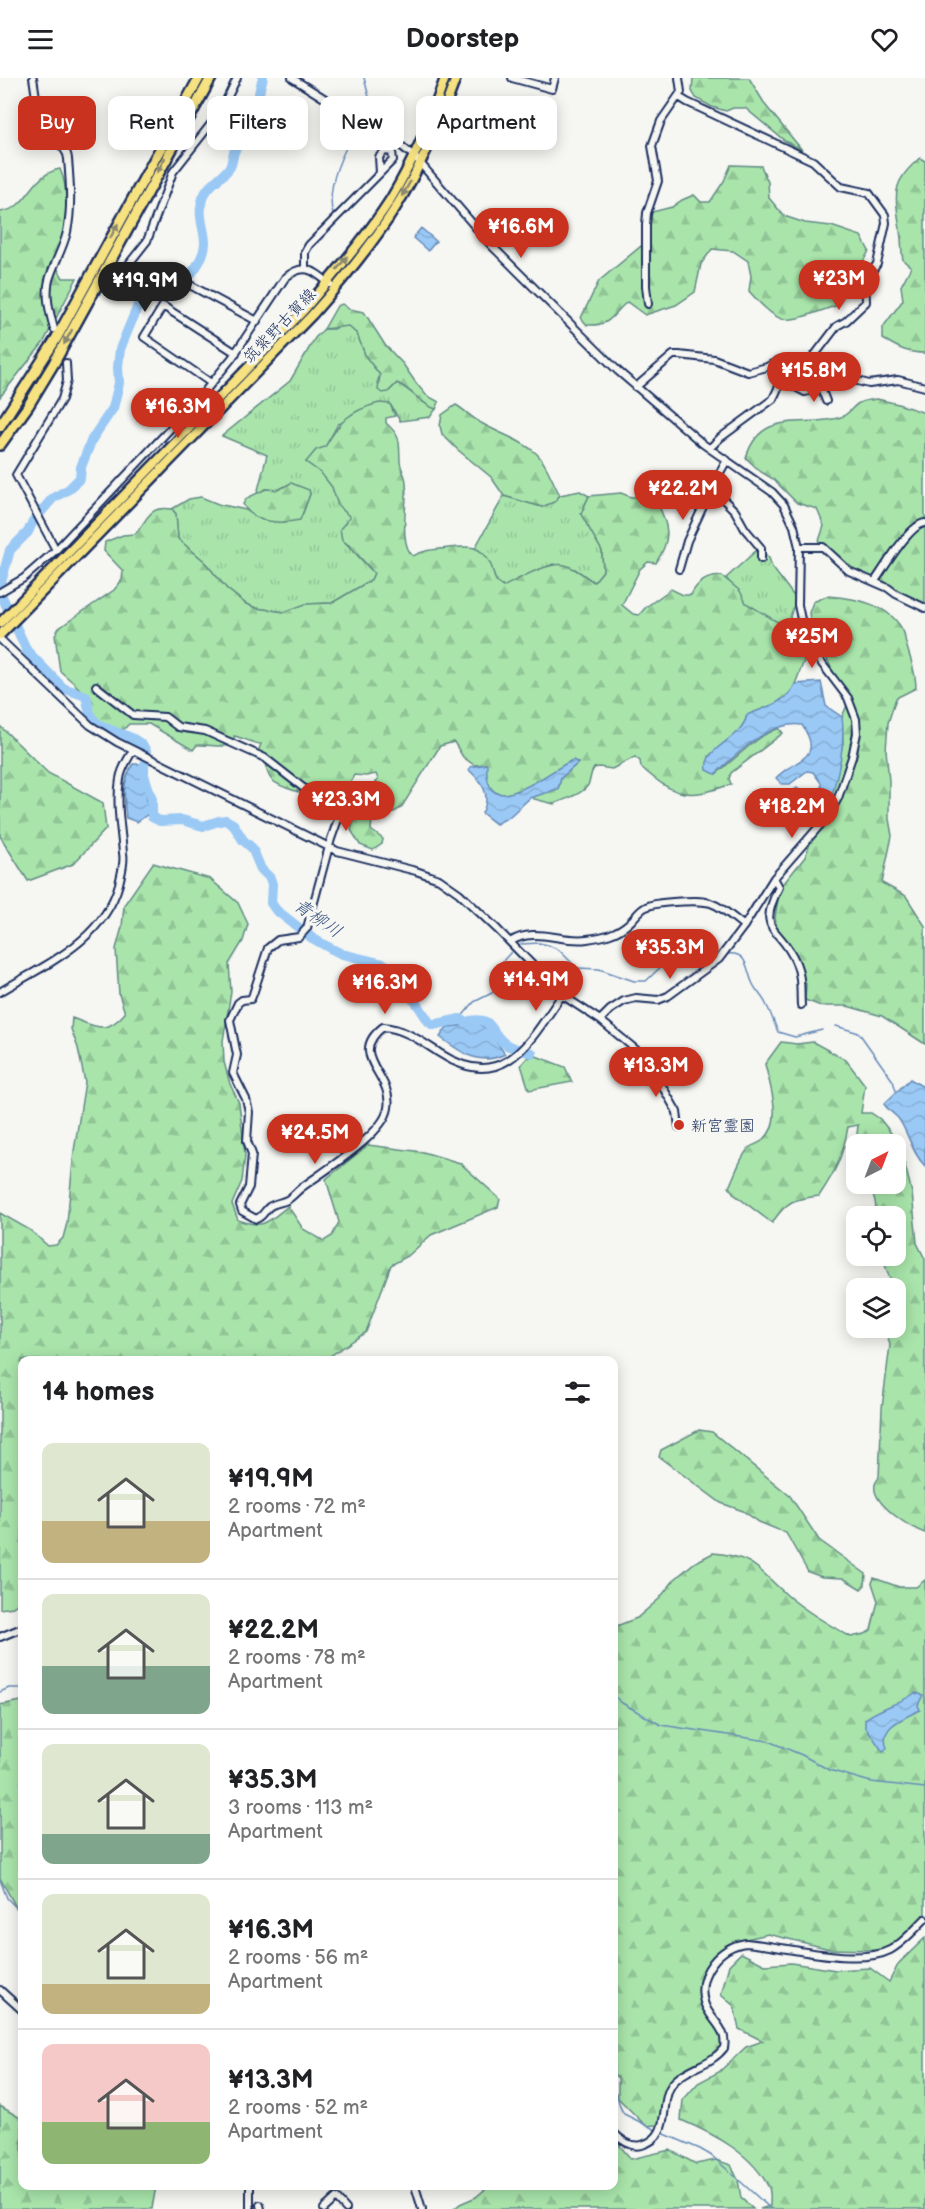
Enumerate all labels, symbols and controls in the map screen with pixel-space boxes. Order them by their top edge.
icon: menu [24,23,57,56]
text: Doorstep [406,23,519,55]
icon: heart [868,23,901,56]
chip: Buy [18,96,96,150]
chip: Rent [108,96,195,150]
chip: Filters [207,96,308,150]
chip: New [320,96,404,150]
chip: Apartment [416,96,557,150]
one-way arrow [156,157,166,174]
one-way arrow [401,181,412,197]
pin: ¥16.6M [472,208,570,259]
text: ¥16.6M [488,215,554,239]
one-way arrow [109,222,119,239]
one-way arrow [336,256,348,271]
pin: ¥23M [803,260,875,311]
pin: ¥19.9M [96,262,194,313]
text: ¥23M [813,267,865,291]
text: ¥19.9M [112,269,178,293]
street label: 筑紫野古賀線 [240,285,320,367]
one-way arrow [63,329,73,346]
pin: ¥15.8M [765,352,863,403]
text: ¥15.8M [781,359,847,383]
pin: ¥16.3M [129,388,227,439]
text: ¥16.3M [145,395,211,419]
pin: ¥22.2M [634,470,732,521]
text: ¥22.2M [648,477,718,501]
pin: ¥25M [776,618,848,669]
text: ¥25M [785,625,839,649]
pin: ¥23.3M [297,781,395,832]
text: ¥23.3M [312,788,380,812]
pin: ¥18.2M [743,788,841,839]
text: ¥18.2M [759,795,825,819]
water label: 青柳川 [290,894,346,942]
pin: ¥35.3M [621,929,719,980]
text: ¥35.3M [636,936,704,960]
pin: ¥14.9M [487,961,585,1012]
pin: ¥16.3M [336,964,434,1015]
text: ¥14.9M [503,968,569,992]
text: ¥16.3M [352,971,418,995]
pin: ¥13.3M [607,1047,705,1098]
text: ¥13.3M [623,1054,689,1078]
pin: ¥24.5M [266,1114,364,1165]
place label: 新宮霊園 [691,1117,755,1136]
marker: 新宮霊園 [672,1118,686,1132]
text: ¥24.5M [281,1121,349,1145]
north arrow [846,1134,906,1194]
map controls [846,1134,906,1338]
button: locate [846,1206,906,1266]
button: layers [846,1278,906,1338]
icon: filters [561,1376,594,1409]
text: 14 homes [42,1377,154,1408]
text: ¥19.9M [228,1464,314,1495]
icon: home [90,1467,162,1539]
text: 2 rooms · 72 m² [228,1495,366,1519]
text: Apartment [228,1519,323,1543]
text: ¥22.2M [228,1615,319,1646]
icon: home [90,1618,162,1690]
text: 2 rooms · 78 m² [228,1646,366,1670]
text: Apartment [228,1670,323,1694]
text: ¥35.3M [228,1765,318,1796]
icon: home [90,1768,162,1840]
text: 3 rooms · 113 m² [228,1796,373,1820]
text: Apartment [228,1820,323,1844]
text: ¥16.3M [228,1915,314,1946]
icon: home [90,1918,162,1990]
text: 2 rooms · 56 m² [228,1946,368,1970]
text: Apartment [228,1970,323,1994]
text: ¥13.3M [228,2065,313,2096]
icon: home [90,2068,162,2140]
text: 2 rooms · 52 m² [228,2096,368,2120]
text: Apartment [228,2120,323,2144]

